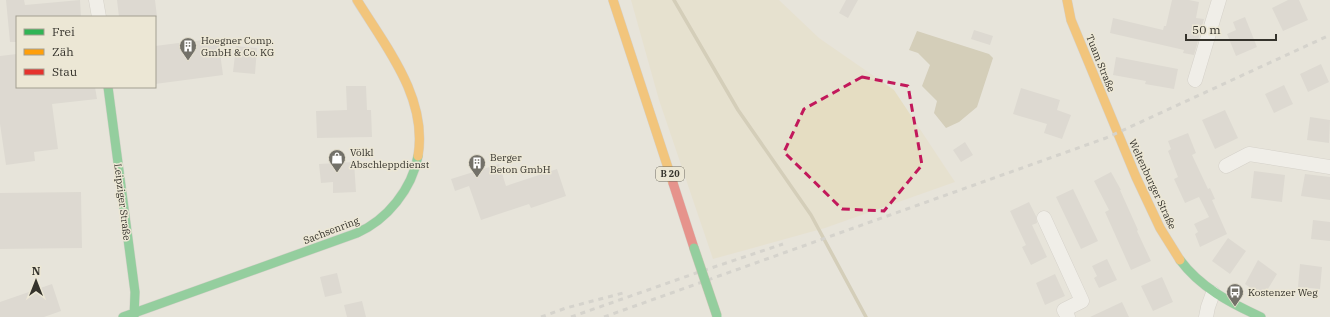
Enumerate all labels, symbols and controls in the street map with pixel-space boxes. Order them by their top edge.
legend [16,16,156,88]
scale bar [1186,16,1276,42]
text: 50 m [1192,22,1221,37]
text: Frei [52,24,75,39]
street label: Tuam Straße [1083,33,1118,94]
place label: Hoegner Comp. GmbH & Co. KG [201,34,274,59]
building icon: Hoegner Comp. GmbH & Co. KG [178,36,198,61]
text: Zäh [52,44,74,59]
text: Stau [52,64,78,79]
street label: Weltenburger Straße [1126,137,1179,231]
place label: Völkl Abschleppdienst [350,146,430,171]
shop icon: Völkl Abschleppdienst [327,148,347,173]
place label: Berger Beton GmbH [490,151,551,176]
building icon: Berger Beton GmbH [467,153,487,178]
street label: Leipziger Straße [111,163,134,241]
road number: B 20 [656,167,684,181]
street label: Sachsenring [301,214,361,247]
north arrow [16,261,56,301]
text: N [32,264,41,278]
bus stop icon: Kostenzer Weg [1225,282,1245,307]
place label: Kostenzer Weg [1248,286,1318,299]

